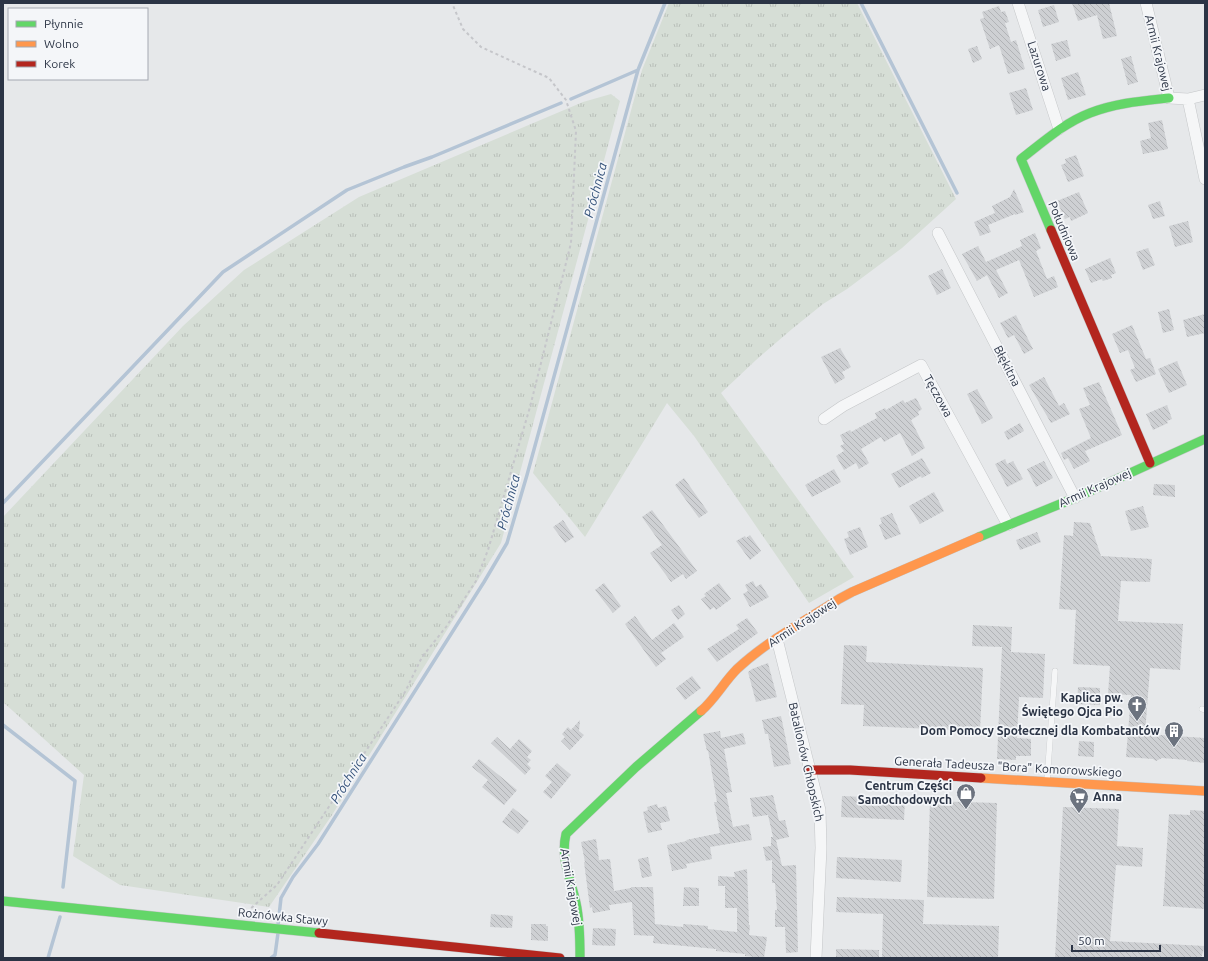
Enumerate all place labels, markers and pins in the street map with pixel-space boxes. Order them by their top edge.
place label: Kaplica pw. Świętego Ojca Pio [1022,691,1123,719]
church icon: Kaplica pw. Świętego Ojca Pio [1126,694,1148,722]
building icon: Dom Pomocy Społecznej dla Kombatantów [1163,720,1185,748]
place label: Dom Pomocy Społecznej dla Kombatantów [920,724,1161,737]
place label: Centrum Części Samochodowych [858,779,952,806]
shop icon: Centrum Części Samochodowych [955,782,977,810]
supermarket icon: Anna [1068,786,1090,814]
place label: Anna [1093,790,1122,803]

